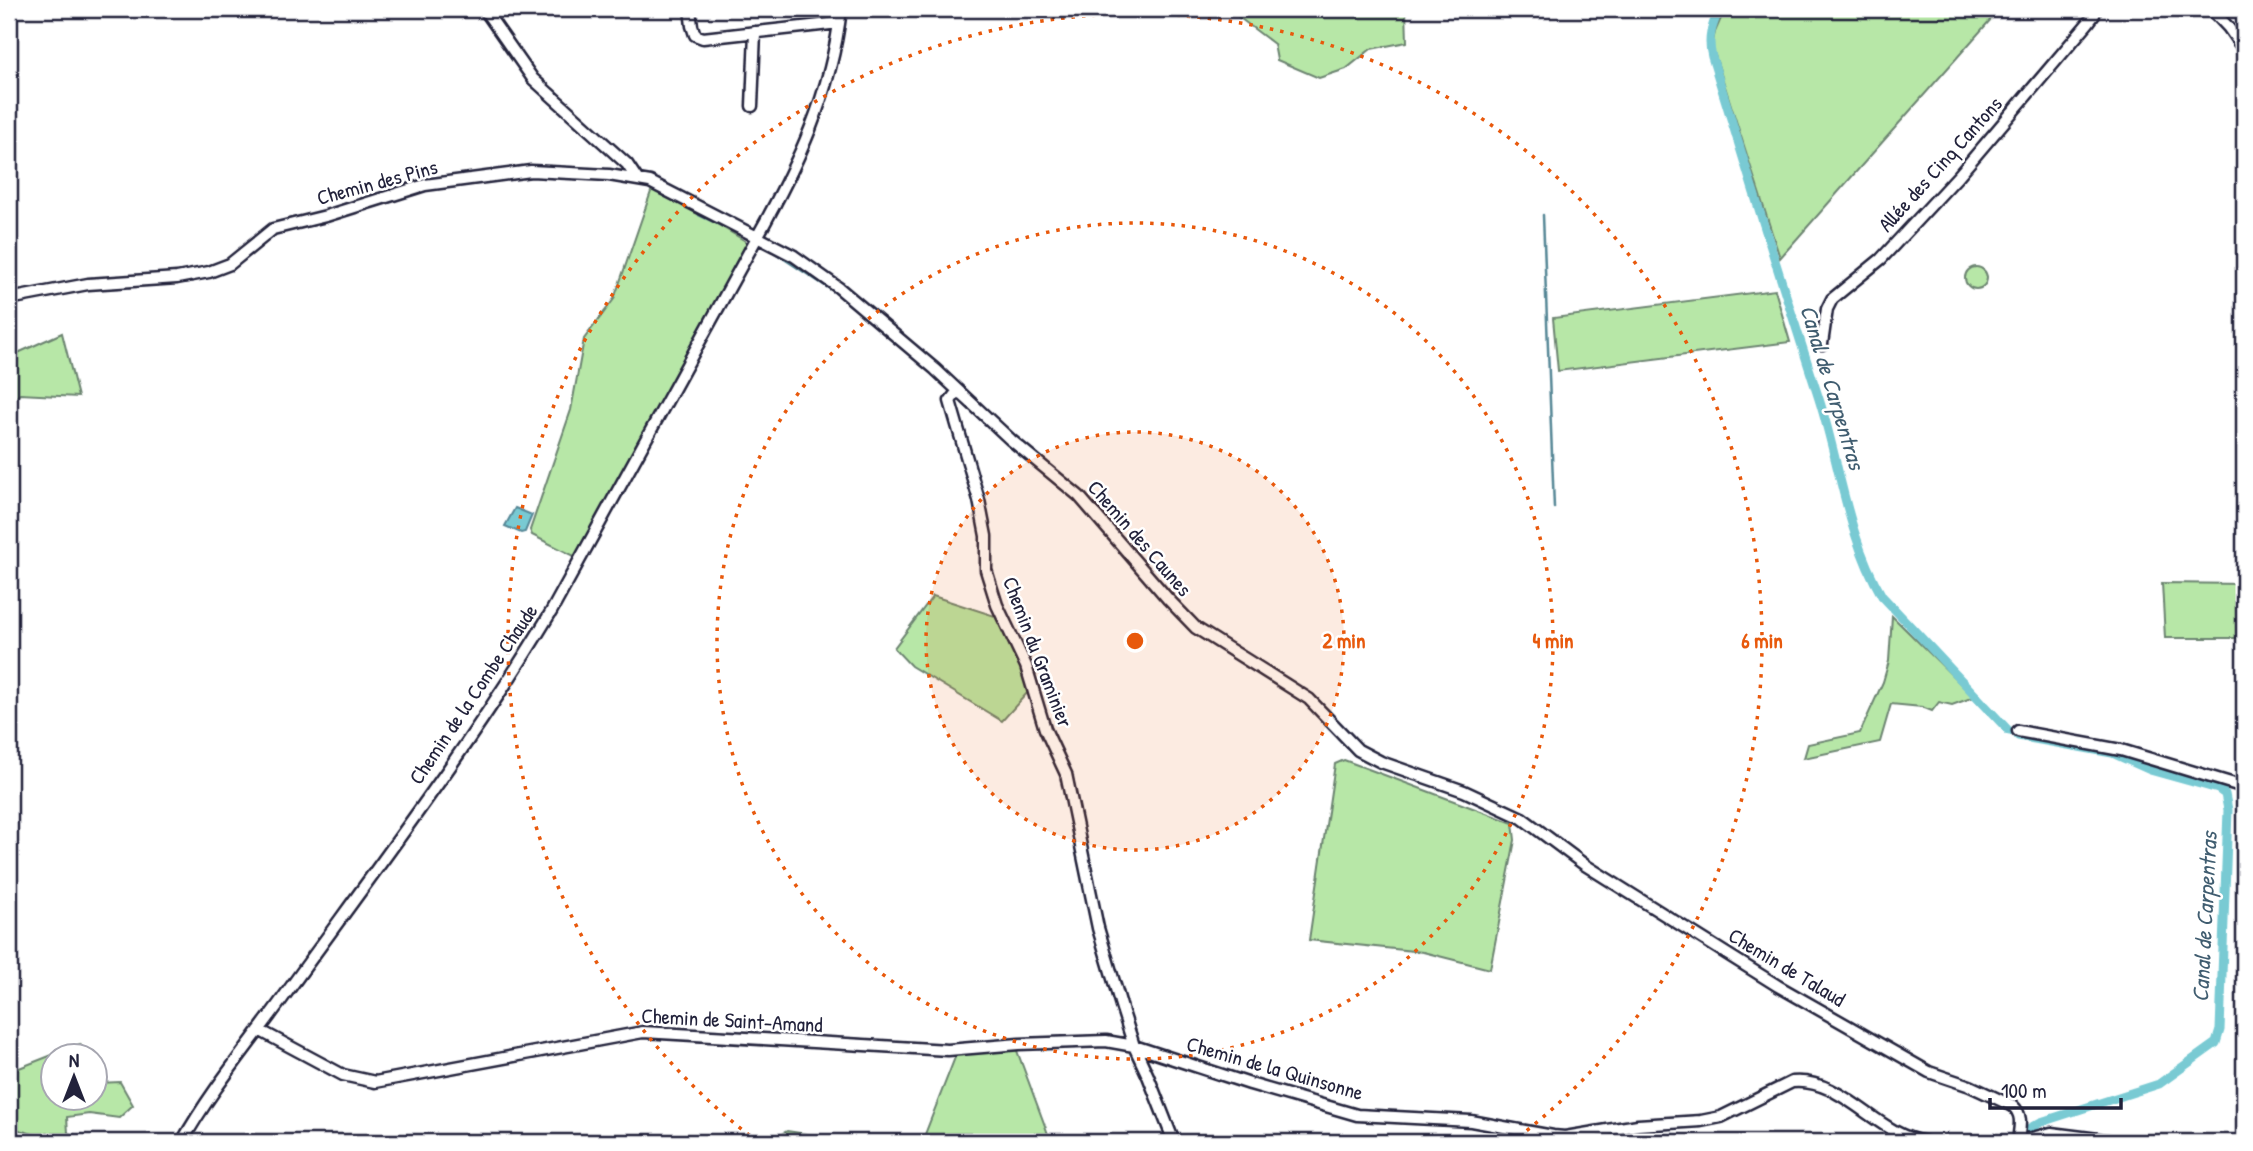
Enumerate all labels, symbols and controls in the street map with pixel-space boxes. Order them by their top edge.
street label: Allée des Cinq Cantons [1871,90,2009,238]
street label: Chemin des Pins [313,152,441,212]
water label: Canal de Carpentras [1792,301,1873,475]
street label: Chemin des Caunes [1081,474,1199,602]
street label: Chemin du Graminier [996,572,1080,732]
street label: Chemin de la Combe Chaude [402,598,544,790]
text: 2 min [1322,626,1366,655]
text: 4 min [1532,626,1574,655]
text: 6 min [1741,626,1783,655]
centre of rings [1123,629,1147,653]
water label: Canal de Carpentras [2184,829,2225,1003]
street label: Chemin de Talaud [1723,921,1851,1013]
street label: Chemin de Saint-Amand [641,1001,823,1039]
street label: Chemin de la Quinsonne [1183,1029,1367,1107]
north arrow [38,1042,108,1112]
text: N [69,1047,79,1073]
scale bar [1990,1067,2122,1111]
text: 100 m [2001,1076,2047,1105]

